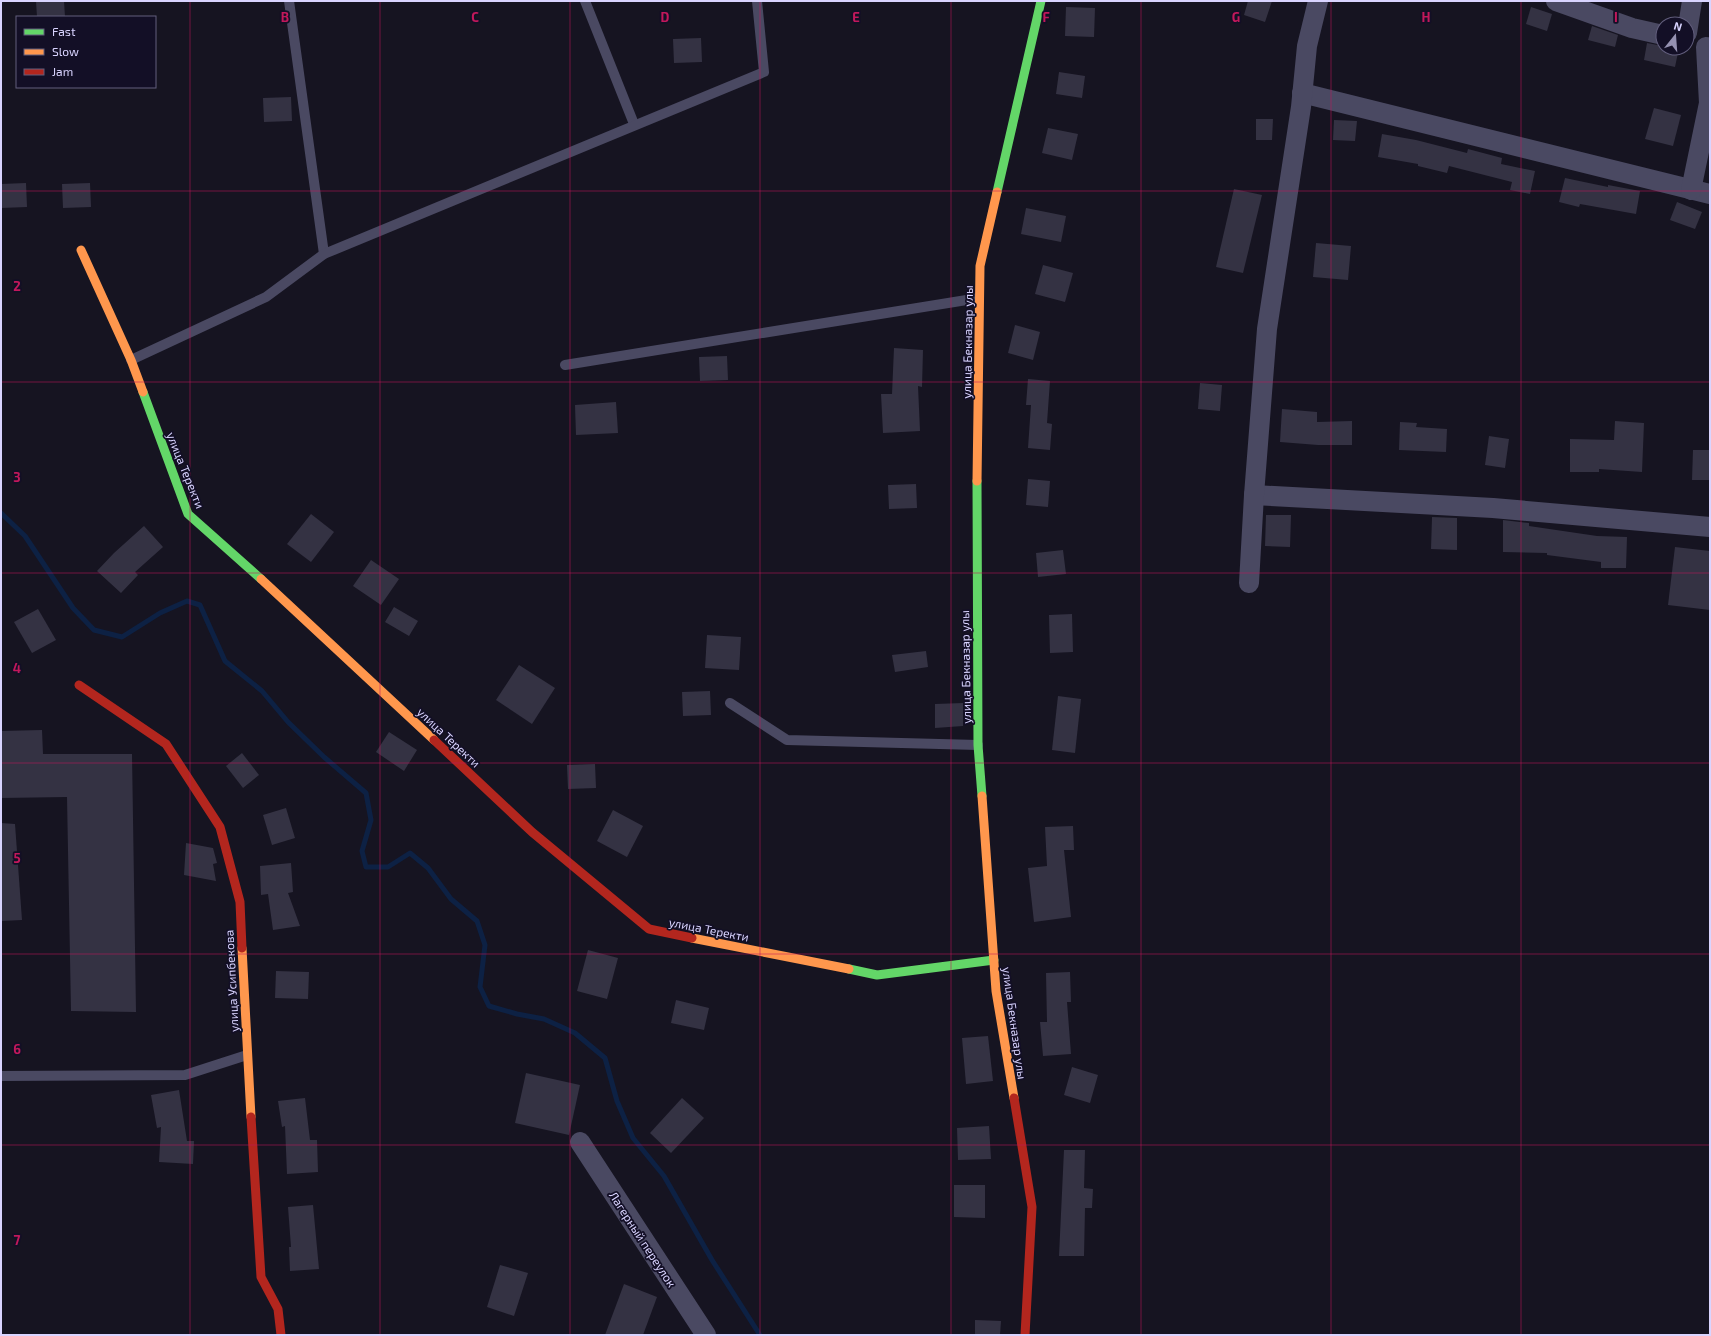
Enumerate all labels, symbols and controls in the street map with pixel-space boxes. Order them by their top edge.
text: B [281,9,289,25]
text: C [471,9,479,25]
text: D [661,9,670,25]
text: E [852,9,860,25]
text: F [1042,9,1050,25]
text: G [1232,9,1240,25]
text: H [1422,9,1431,25]
text: I [1614,9,1618,25]
legend [16,16,156,88]
north arrow [1655,16,1695,56]
text: N [1672,19,1684,33]
text: Fast [52,24,76,38]
text: Slow [52,44,79,58]
text: Jam [52,64,73,78]
text: 2 [13,278,21,294]
street label: улица Бекназар улы [959,285,976,399]
street label: улица Теректи [163,430,208,511]
text: 3 [13,469,21,485]
street label: улица Бекназар улы [957,610,974,724]
text: 4 [13,660,21,676]
street label: улица Теректи [414,704,483,771]
text: 5 [13,850,21,866]
street label: улица Теректи [668,914,750,945]
street label: улица Усипбекова [221,930,242,1032]
street label: улица Бекназар улы [999,966,1030,1080]
text: 6 [13,1041,21,1057]
street label: Лагерный переулок [606,1188,680,1291]
text: 7 [14,1232,21,1248]

